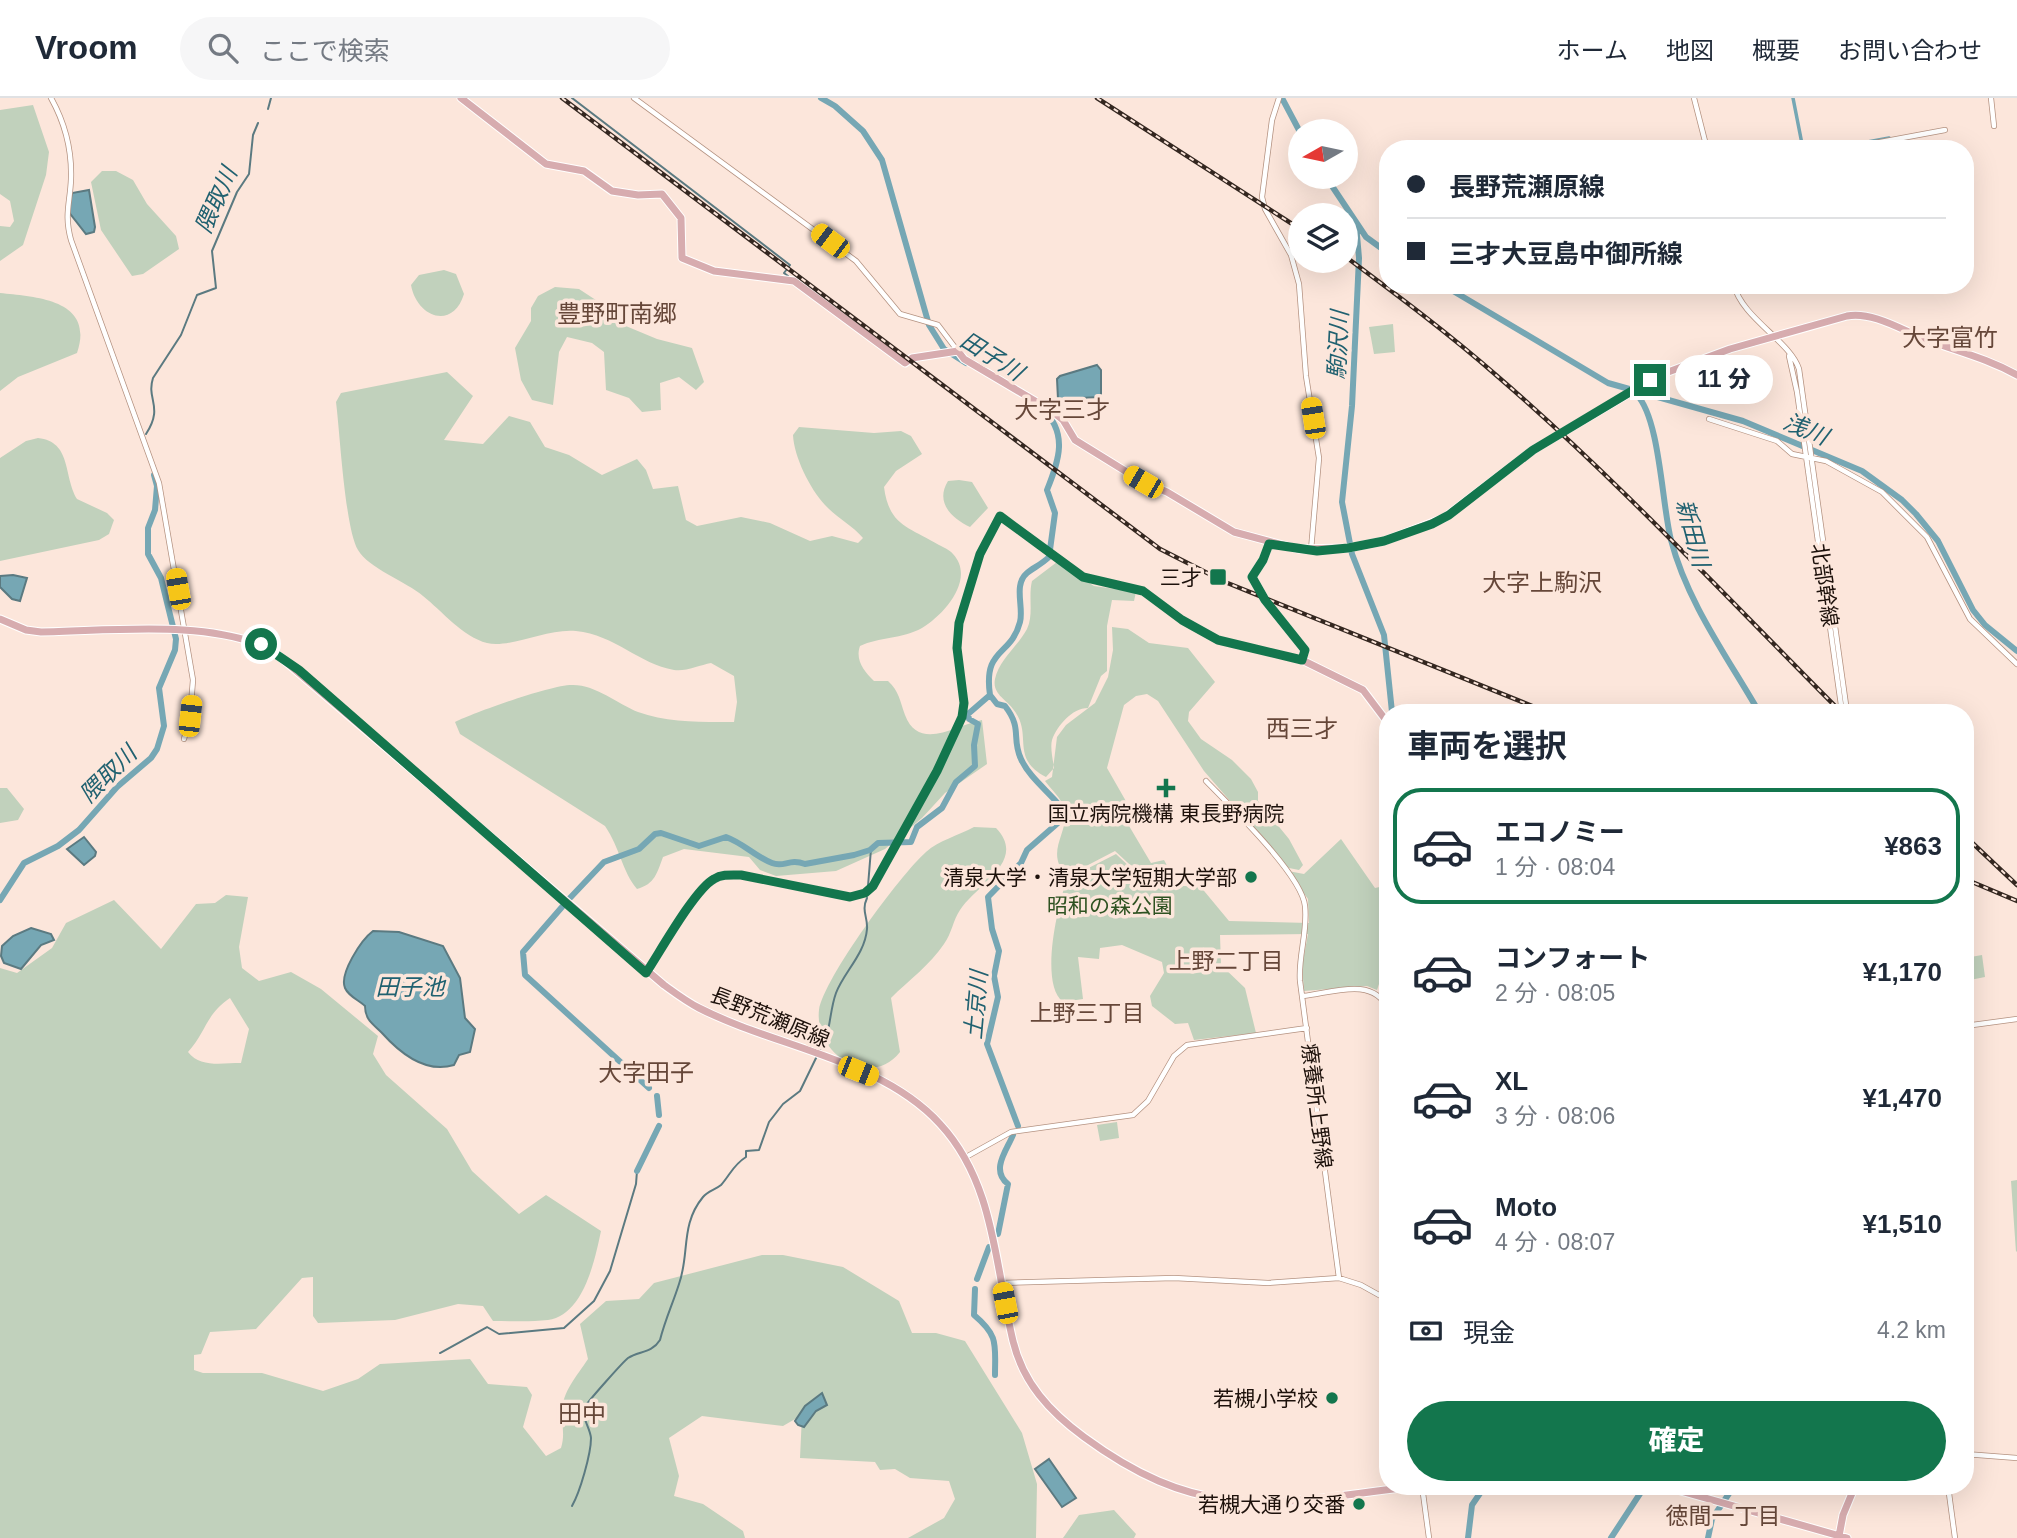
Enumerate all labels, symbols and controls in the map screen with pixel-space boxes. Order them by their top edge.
search box [180,17,670,80]
text: Vroom [35,29,138,66]
icon: search [204,29,242,67]
text: ここで検索 [260,36,390,66]
text: ホーム [1557,37,1628,64]
text: 地図 [1666,37,1714,64]
text: 概要 [1752,37,1800,64]
text: お問い合わせ [1838,37,1982,64]
north arrow [1288,119,1358,189]
map controls [1288,119,1358,273]
water label: 隈取川 [190,160,243,237]
text: 長野荒瀬原線 [1449,172,1605,202]
button: layers [1288,203,1358,273]
car [807,220,854,262]
text: 三才大豆島中御所線 [1449,239,1683,269]
district label: 豊野町南郷 [557,300,677,327]
water label: 駒沢川 [1323,307,1353,380]
district label: 大字富竹 [1902,324,1998,351]
water label: 田子川 [956,327,1031,387]
callout: 11 分 [1674,356,1772,404]
route end [1634,364,1666,396]
text: 11 分 [1697,366,1751,392]
district label: 大字三才 [1014,396,1110,423]
car [1300,396,1327,440]
water label: 浅川 [1780,408,1835,451]
car [1120,462,1167,502]
water label: 新田川 [1672,496,1715,573]
street label: 北部幹線 [1808,542,1842,628]
car [165,566,192,612]
place label: 三才 [1160,566,1202,589]
marker: 三才 [1208,567,1228,587]
district label: 大字上駒沢 [1482,569,1602,596]
route start [245,628,277,660]
car [178,694,203,738]
district label: 西三才 [1266,715,1338,742]
text: 車両を選択 [1407,728,1567,764]
water label: 隈取川 [74,738,144,808]
marker: 国立病院機構 東長野病院 [1156,778,1176,798]
place label: 国立病院機構 東長野病院 [1048,802,1284,825]
icon: car [1411,815,1474,878]
text: エコノミー [1495,817,1625,847]
text: ¥863 [1884,831,1942,861]
text: 1 分 · 08:04 [1495,854,1615,880]
place label: 清泉大学・清泉大学短期大学部 [943,866,1237,889]
marker: 清泉大学・清泉大学短期大学部 [1243,869,1259,885]
park label: 昭和の森公園 [1047,894,1173,917]
icon: car [1411,941,1474,1004]
text: コンフォート [1495,943,1650,973]
district label: 上野二丁目 [1169,948,1284,974]
text: ¥1,170 [1862,957,1942,987]
water label: 土京川 [960,967,992,1041]
water label: 田子池 [376,974,447,1000]
text: 2 分 · 08:05 [1495,980,1615,1006]
street label: 長野荒瀬原線 [707,983,833,1051]
district label: 上野三丁目 [1030,1000,1145,1026]
street label: 療養所上野線 [1298,1042,1336,1170]
car [835,1053,882,1089]
district label: 大字田子 [598,1059,694,1086]
text: XL [1495,1066,1528,1096]
icon: car [1411,1067,1474,1130]
text: ¥1,470 [1862,1083,1942,1113]
text: 3 分 · 08:06 [1495,1103,1615,1129]
text: Moto [1495,1192,1557,1222]
icon: car [1411,1193,1474,1256]
text: ¥1,510 [1862,1209,1942,1239]
text: 4 分 · 08:07 [1495,1229,1615,1255]
car [991,1280,1020,1326]
icon: cash [1407,1312,1445,1350]
text: 4.2 km [1877,1317,1946,1343]
text: 現金 [1463,1318,1515,1348]
place label: 若槻小学校 [1213,1387,1318,1410]
marker: 若槻小学校 [1324,1390,1340,1406]
district label: 田中 [558,1400,606,1427]
button: 確定 [1407,1401,1946,1481]
place label: 若槻大通り交番 [1198,1493,1345,1516]
marker: 若槻大通り交番 [1351,1496,1367,1512]
district label: 徳間一丁目 [1666,1503,1781,1529]

